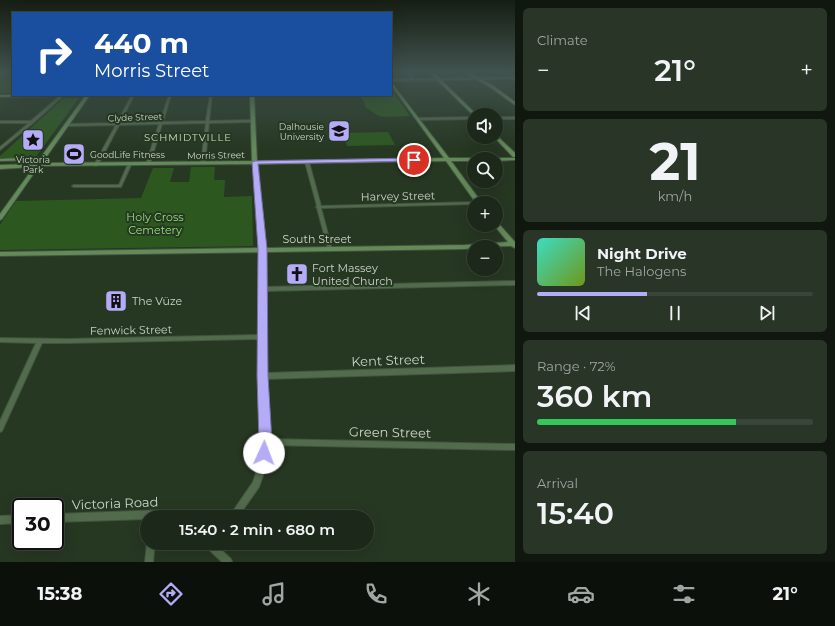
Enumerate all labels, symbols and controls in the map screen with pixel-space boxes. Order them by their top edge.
text: 440 m [94,26,189,60]
icon: right [28,28,80,80]
text: Climate [537,32,588,48]
text: 21° [654,52,696,89]
text: − [537,57,550,84]
text: + [800,57,813,84]
text: Morris Street [94,60,209,82]
map controls [467,108,503,276]
button: sound [467,108,503,144]
street label: Clyde Street [108,111,163,123]
school or university icon: Dalhousie University [326,118,352,144]
place label: Dalhousie University [279,121,325,142]
place icon: Victoria Park [20,127,46,153]
text: 21 [649,130,701,193]
district label: SCHMIDTVILLE [144,131,232,144]
sports icon: GoodLife Fitness [61,141,87,167]
pin [397,143,431,177]
place label: GoodLife Fitness [90,149,165,160]
street label: Morris Street [187,149,245,161]
icon: arrive [403,149,425,171]
button: search [467,152,503,188]
place label: Victoria Park [16,154,50,175]
street label: Harvey Street [361,188,436,204]
text: km/h [658,188,692,204]
button: + [467,196,503,232]
park label: Holy Cross Cemetery [126,210,184,237]
street label: South Street [282,232,352,246]
button: − [467,240,503,276]
text: Night Drive [597,244,687,263]
church icon: Fort Massey United Church [284,261,310,287]
place label: Fort Massey United Church [312,261,393,288]
text: The Halogens [597,263,686,279]
building icon: The Vüze [103,288,129,314]
place label: The Vüze [132,294,183,308]
icon: previous [572,302,594,324]
icon: pause [664,302,686,324]
icon: next [756,302,778,324]
street label: Fenwick Street [90,322,173,338]
street label: Kent Street [351,351,425,369]
text: Range · 72% [537,358,616,374]
text: 360 km [537,378,652,415]
street label: Green Street [349,423,431,441]
position arrow [243,432,285,474]
text: Arrival [537,475,578,491]
street label: Victoria Road [71,493,159,513]
text: 15:40 [537,495,614,532]
speed limit sign: 30 [12,498,64,550]
text: 15:40 · 2 min · 680 m [179,520,335,539]
icon: directions [157,580,185,608]
icon: music [260,580,288,608]
icon: phone [362,580,390,608]
icon: climate [465,580,493,608]
icon: car [567,580,595,608]
icon: filters [670,580,698,608]
text: 15:38 [37,583,82,605]
text: 21° [772,583,798,605]

